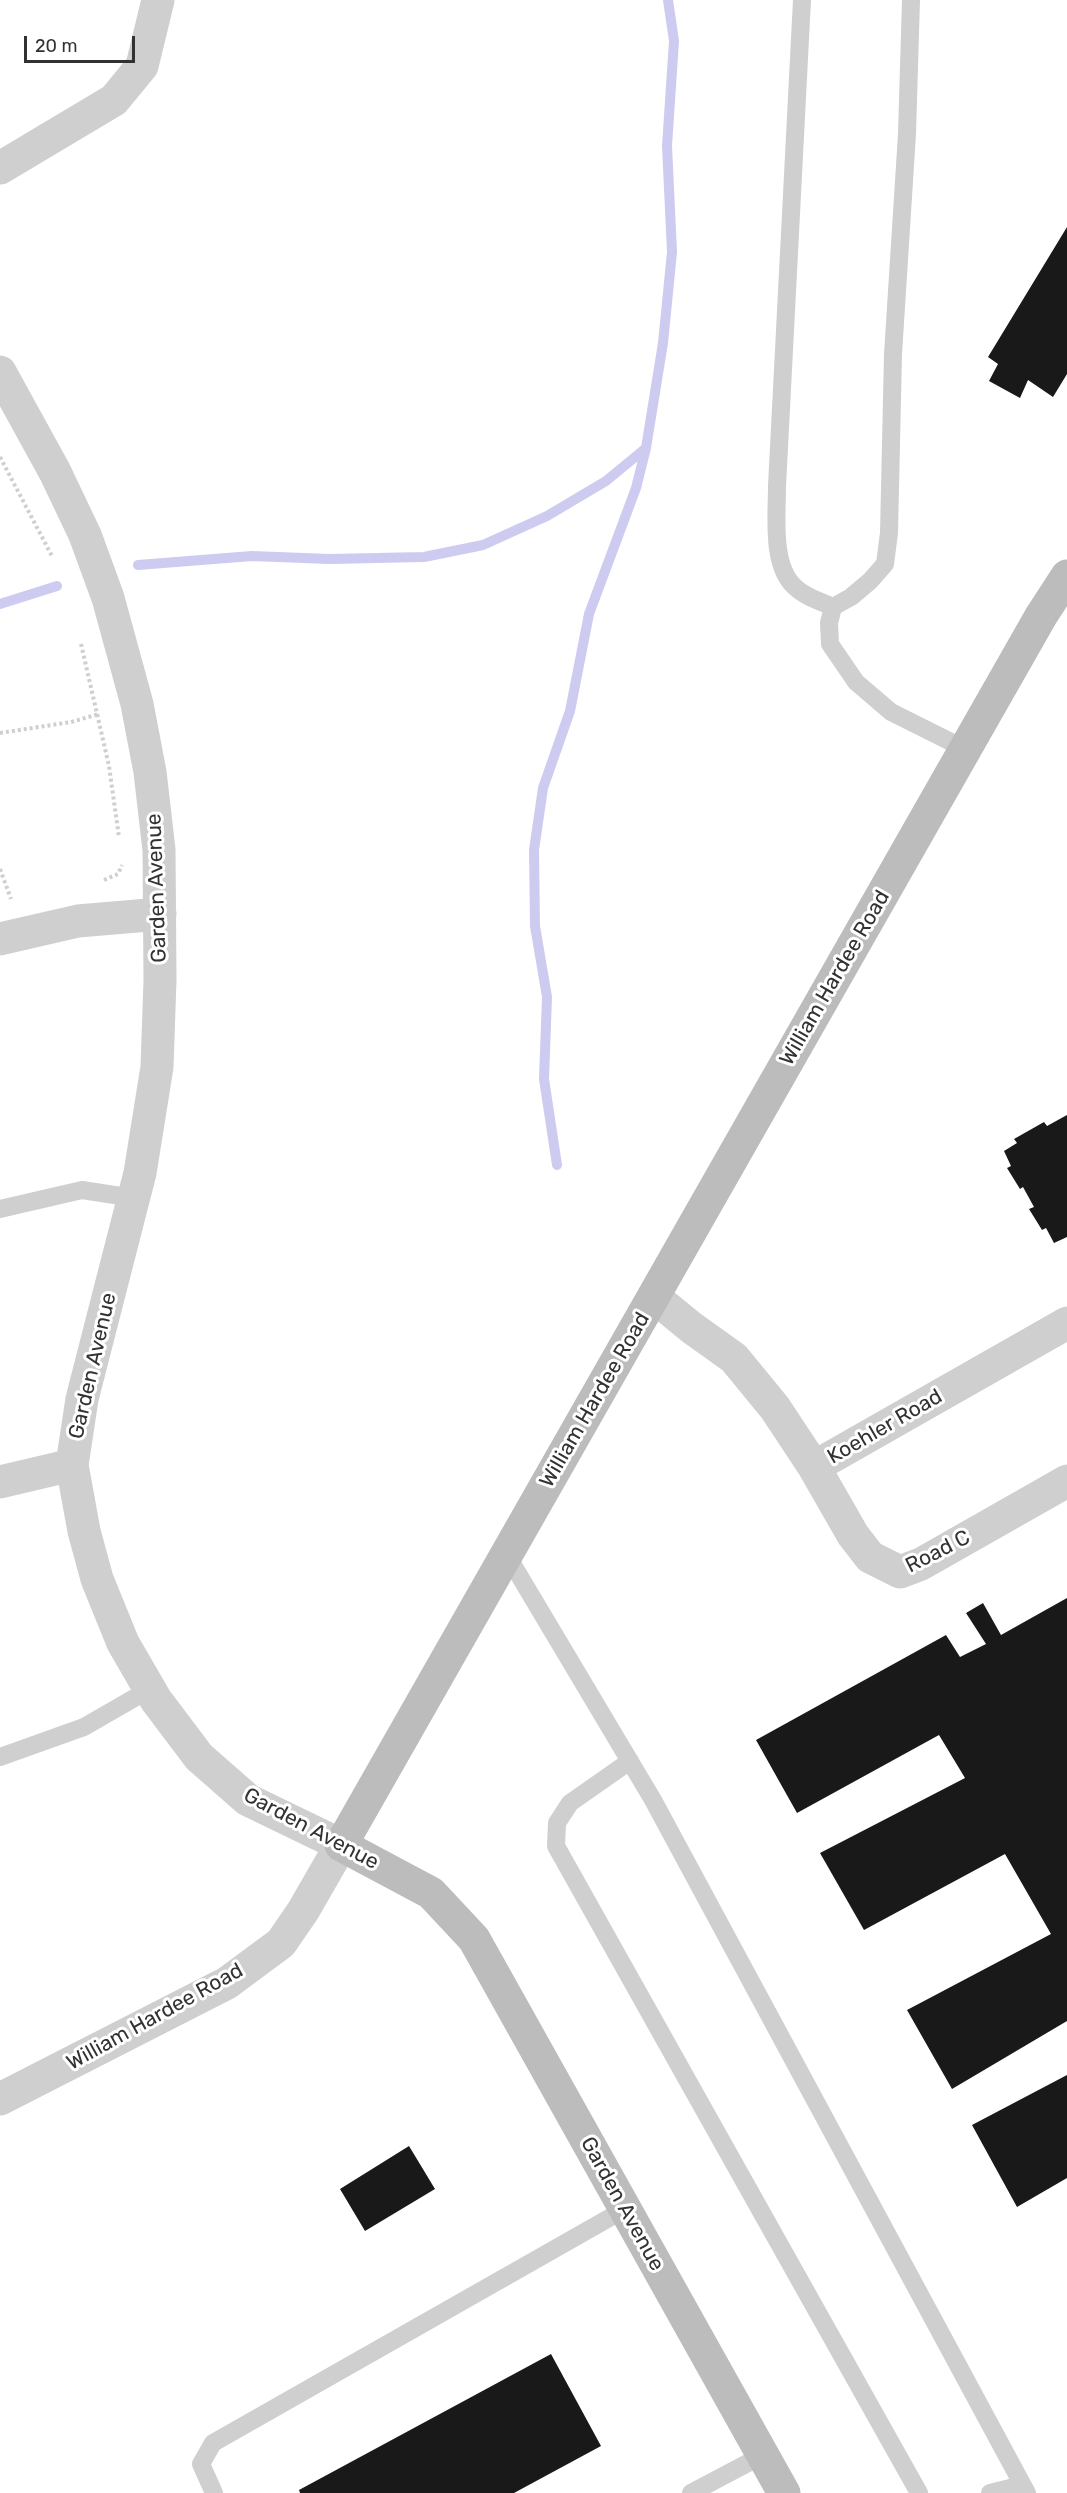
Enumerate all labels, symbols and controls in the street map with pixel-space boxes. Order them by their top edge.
scale bar [27,24,138,62]
text: 20 m [35,35,77,57]
street label: Garden Avenue [142,813,172,963]
street label: William Hardee Road [775,886,895,1070]
street label: Garden Avenue [64,1290,122,1442]
street label: William Hardee Road [535,1308,655,1492]
street label: Koehler Road [823,1384,947,1470]
street label: Road C [902,1525,974,1579]
street label: Garden Avenue [239,1783,383,1875]
street label: William Hardee Road [62,1958,248,2076]
street label: Garden Avenue [575,2133,669,2275]

